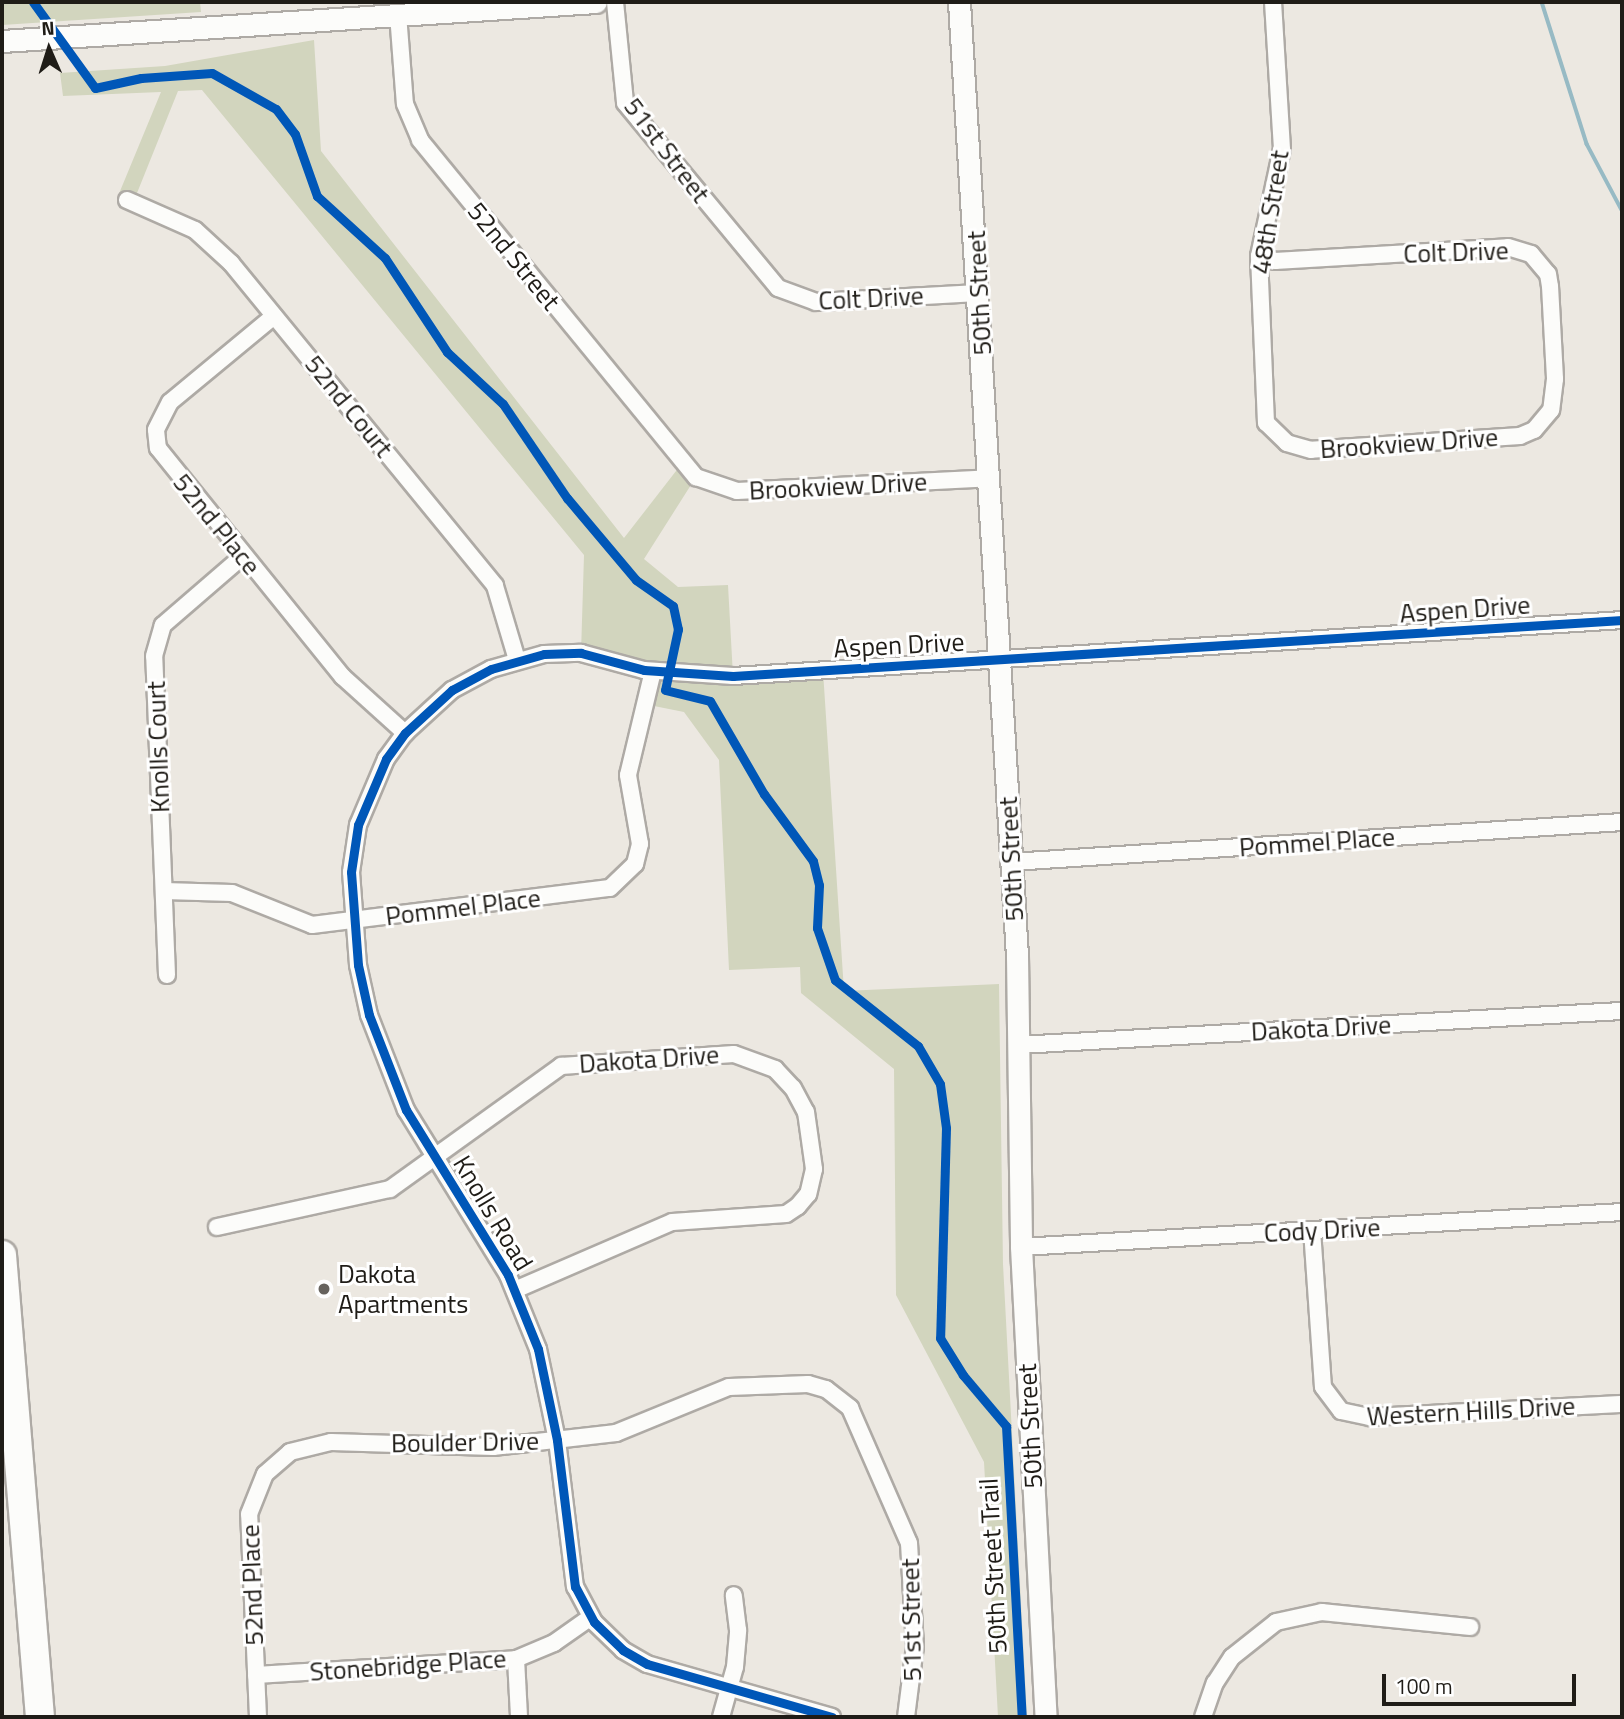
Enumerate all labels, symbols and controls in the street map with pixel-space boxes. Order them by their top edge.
text: N [41,13,55,42]
north arrow [14,14,84,84]
street label: 51st Street [618,91,716,209]
street label: 48th Street [1245,148,1295,276]
street label: 52nd Street [461,196,567,316]
street label: 50th Street [960,230,998,356]
street label: Colt Drive [1403,235,1509,269]
street label: Colt Drive [818,280,924,316]
street label: 52nd Court [298,349,400,463]
street label: Brookview Drive [1319,421,1499,465]
street label: Brookview Drive [748,466,928,506]
street label: 52nd Place [167,467,267,581]
street label: Aspen Drive [1399,589,1531,629]
street label: Aspen Drive [833,626,965,664]
street label: Knolls Court [140,681,176,813]
street label: 50th Street [992,796,1030,922]
street label: Pommel Place [1238,821,1396,863]
street label: Pommel Place [384,882,542,932]
street label: Dakota Drive [1250,1009,1392,1047]
street label: Dakota Drive [578,1039,720,1079]
street label: Knolls Road [447,1150,539,1276]
street label: Cody Drive [1263,1211,1381,1249]
place label: Dakota Apartments [338,1258,468,1320]
marker: Dakota Apartments [316,1281,332,1297]
street label: 50th Street [1011,1363,1049,1489]
street label: Western Hills Drive [1366,1390,1576,1432]
street label: Boulder Drive [391,1425,539,1459]
street label: 50th Street Trail [973,1477,1013,1655]
street label: 52nd Place [234,1524,270,1646]
street label: 51st Street [894,1558,928,1682]
street label: Stonebridge Place [309,1643,507,1687]
scale bar [1386,1660,1580,1704]
text: 100 m [1395,1670,1452,1702]

